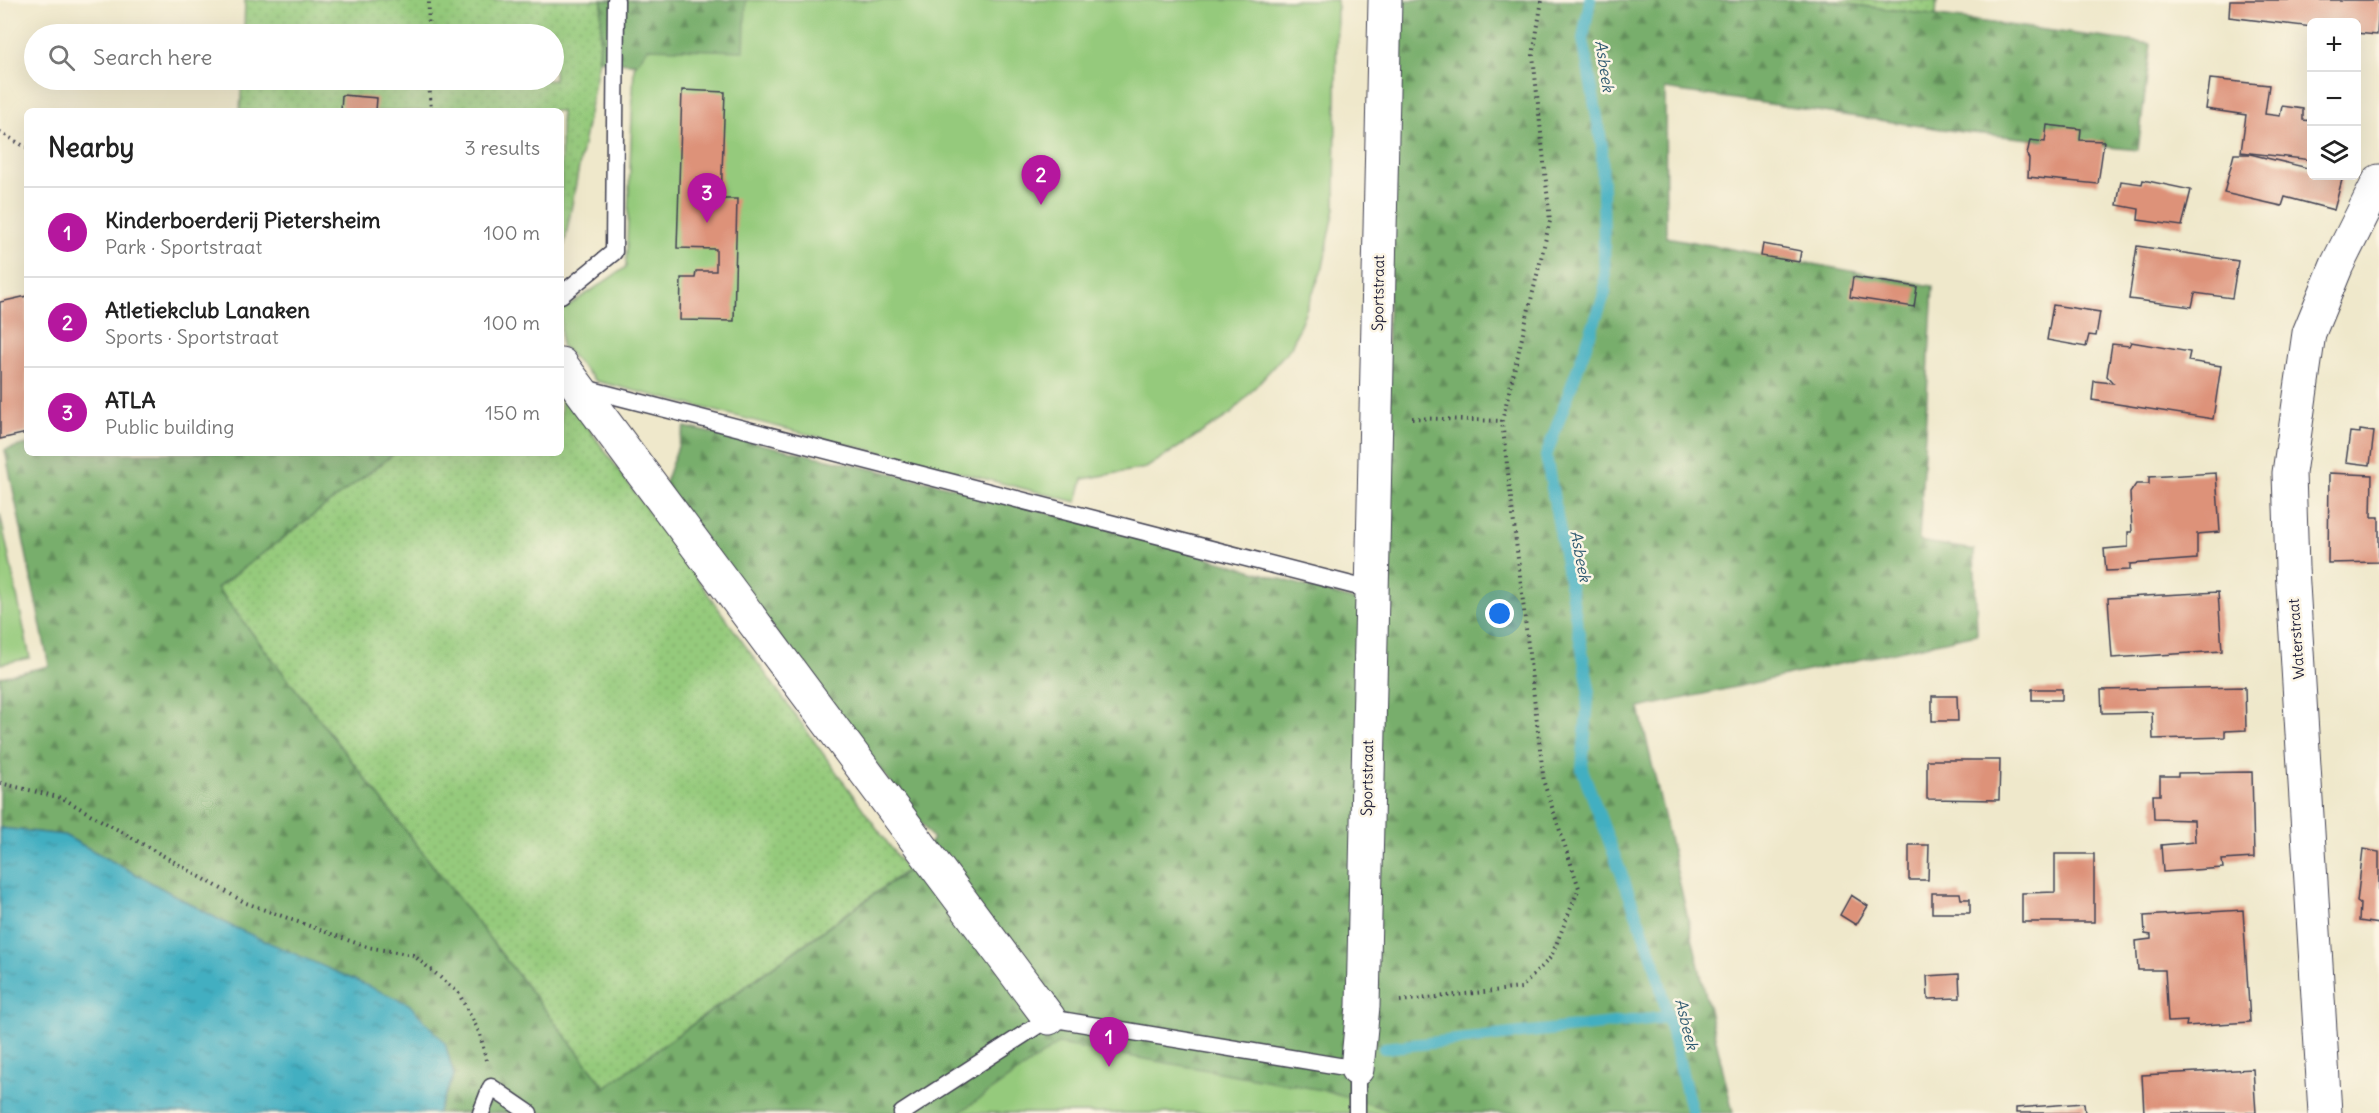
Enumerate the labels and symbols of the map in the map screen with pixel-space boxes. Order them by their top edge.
water label: Asbeek [1591,39,1619,95]
pin: 2 [1022,156,1060,205]
pin: 3 [688,174,726,223]
street label: Sportstraat [1368,255,1388,331]
water label: Asbeek [1566,529,1596,585]
street label: Waterstraat [2284,598,2308,680]
your location [1485,599,1514,628]
street label: Sportstraat [1357,740,1377,816]
water label: Asbeek [1671,996,1703,1053]
pin: 1 [1090,1018,1128,1067]

